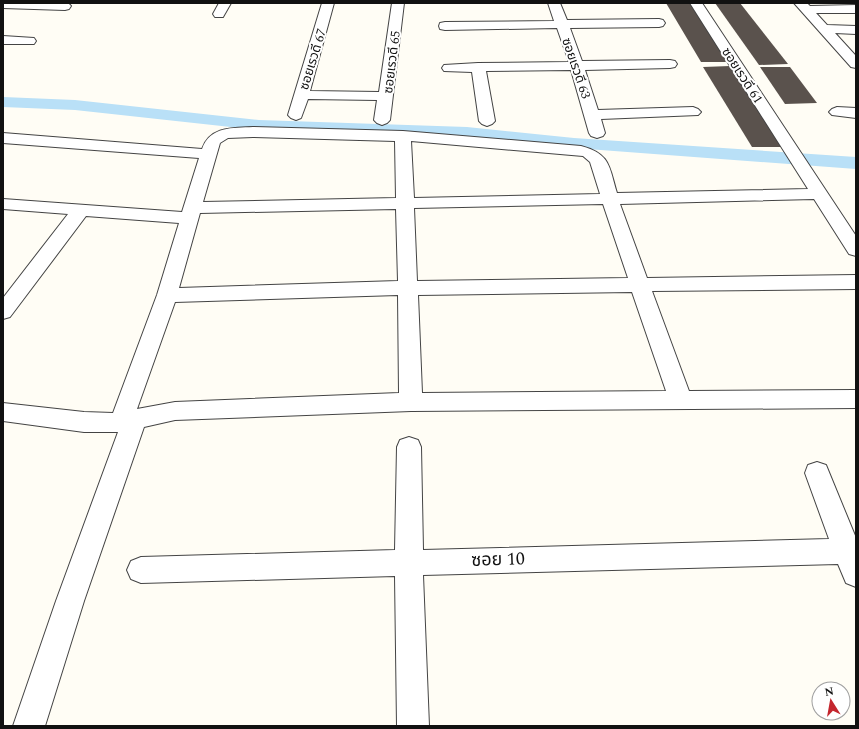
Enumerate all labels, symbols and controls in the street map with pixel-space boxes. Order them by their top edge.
street label: ซอยเรวดี 67 [294,26,332,92]
street label: ซอยเรวดี 65 [378,30,406,95]
street label: ซอยเรวดี 63 [556,35,596,102]
street label: ซอยเรวดี 61 [717,44,768,107]
street label: ซอย 10 [471,545,525,574]
north arrow [811,681,851,721]
text: N [823,682,835,701]

